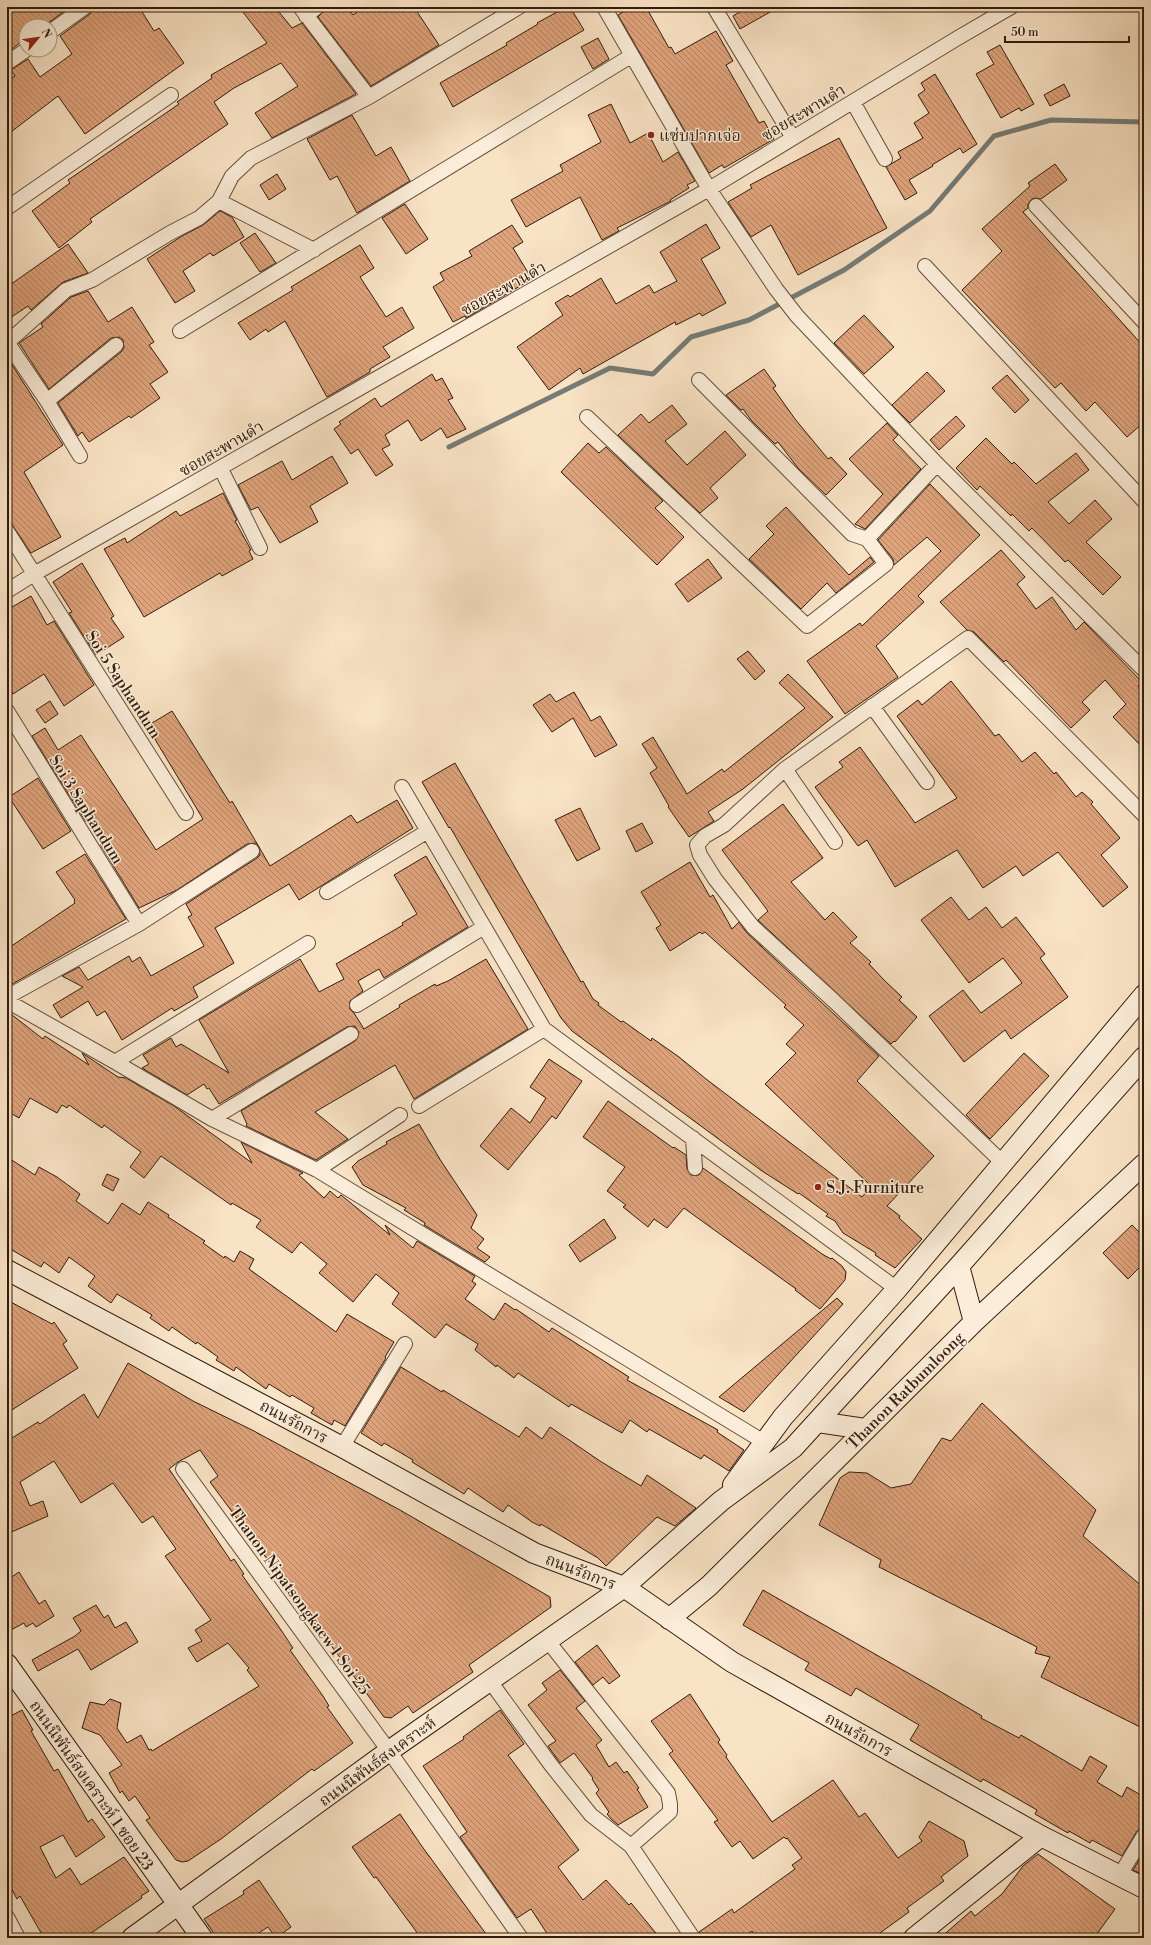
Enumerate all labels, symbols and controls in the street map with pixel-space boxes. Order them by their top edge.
north arrow [18,18,58,58]
scale bar [1005,18,1129,44]
text: 50 m [1011,25,1039,40]
text: N [38,26,54,41]
street label: ซอยสะพานดำ [758,80,849,146]
place label: แซ่บปากเจ่อ [659,126,741,146]
marker: แซ่บปากเจ่อ [646,130,656,140]
street label: ซอยสะพานดำ [457,257,550,320]
street label: ซอยสะพานดำ [176,417,267,481]
street label: Soi 5 Saphandum [81,627,166,742]
street label: Soi 3 Saphandum [45,751,128,868]
place label: S.J. Furniture [826,1178,924,1198]
marker: S.J. Furniture [813,1182,823,1192]
street label: Thanon Ratbumloong [843,1327,969,1454]
street label: ถนนรัถการ [256,1396,331,1448]
street label: Thanon Nipatsongkaew 1 Soi 25 [224,1502,374,1699]
street label: ถนนรัถการ [542,1549,619,1595]
street label: ถนนนิพันธ์สงเคราะห์ 1 ซอย 23 [25,1697,158,1875]
street label: ถนนรัถการ [821,1708,896,1762]
street label: ถนนนิพันธ์สงเคราะห์ [315,1713,440,1811]

